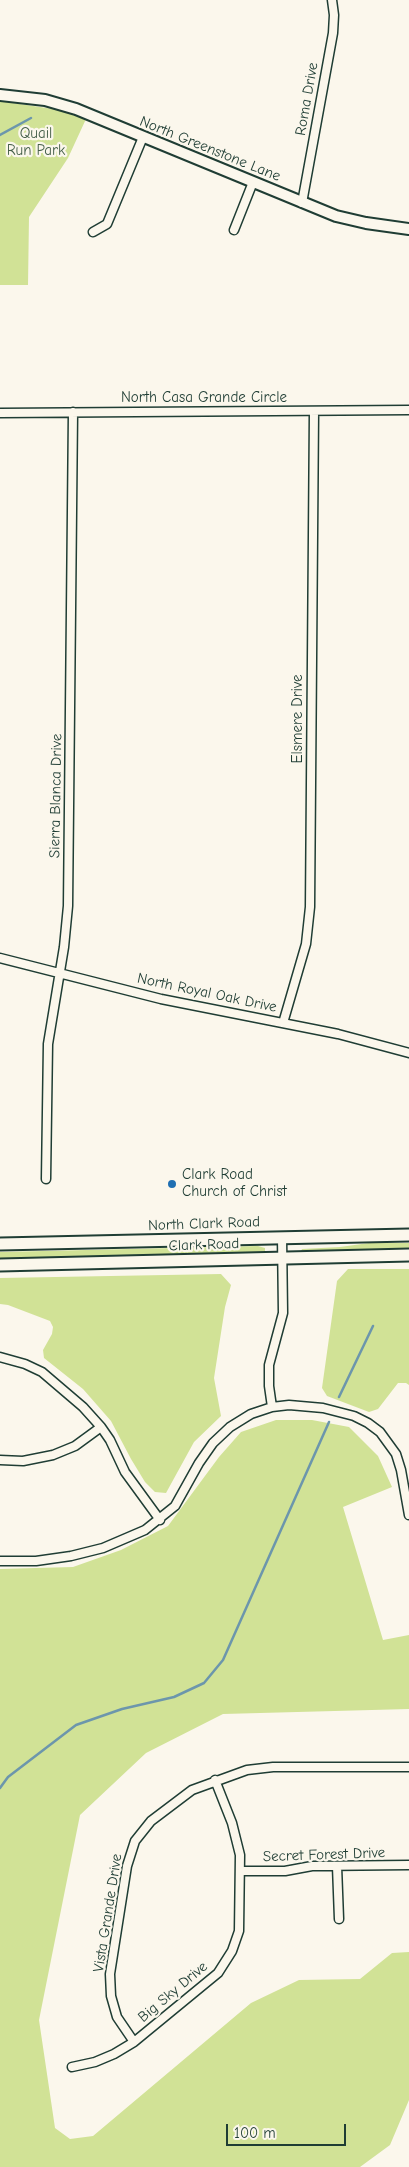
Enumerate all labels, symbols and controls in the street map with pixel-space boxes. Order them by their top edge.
street label: Roma Drive [292,61,322,137]
street label: North Greenstone Lane [137,112,283,186]
park label: Quail Run Park [7,125,65,160]
street label: North Casa Grande Circle [121,389,287,407]
street label: Elsmere Drive [289,675,307,763]
street label: Sierra Blanca Drive [46,734,66,858]
street label: North Royal Oak Drive [136,969,278,1017]
place label: Clark Road Church of Christ [182,1166,287,1201]
marker: Clark Road Church of Christ [166,1178,178,1190]
street label: North Clark Road [148,1213,260,1235]
street label: Clark Road [168,1235,240,1255]
street label: Secret Forest Drive [263,1844,385,1866]
street label: Vista Grande Drive [90,1853,126,1973]
street label: Big Sky Drive [135,1958,211,2026]
scale bar [229,2114,349,2146]
text: 100 m [234,2124,276,2142]

